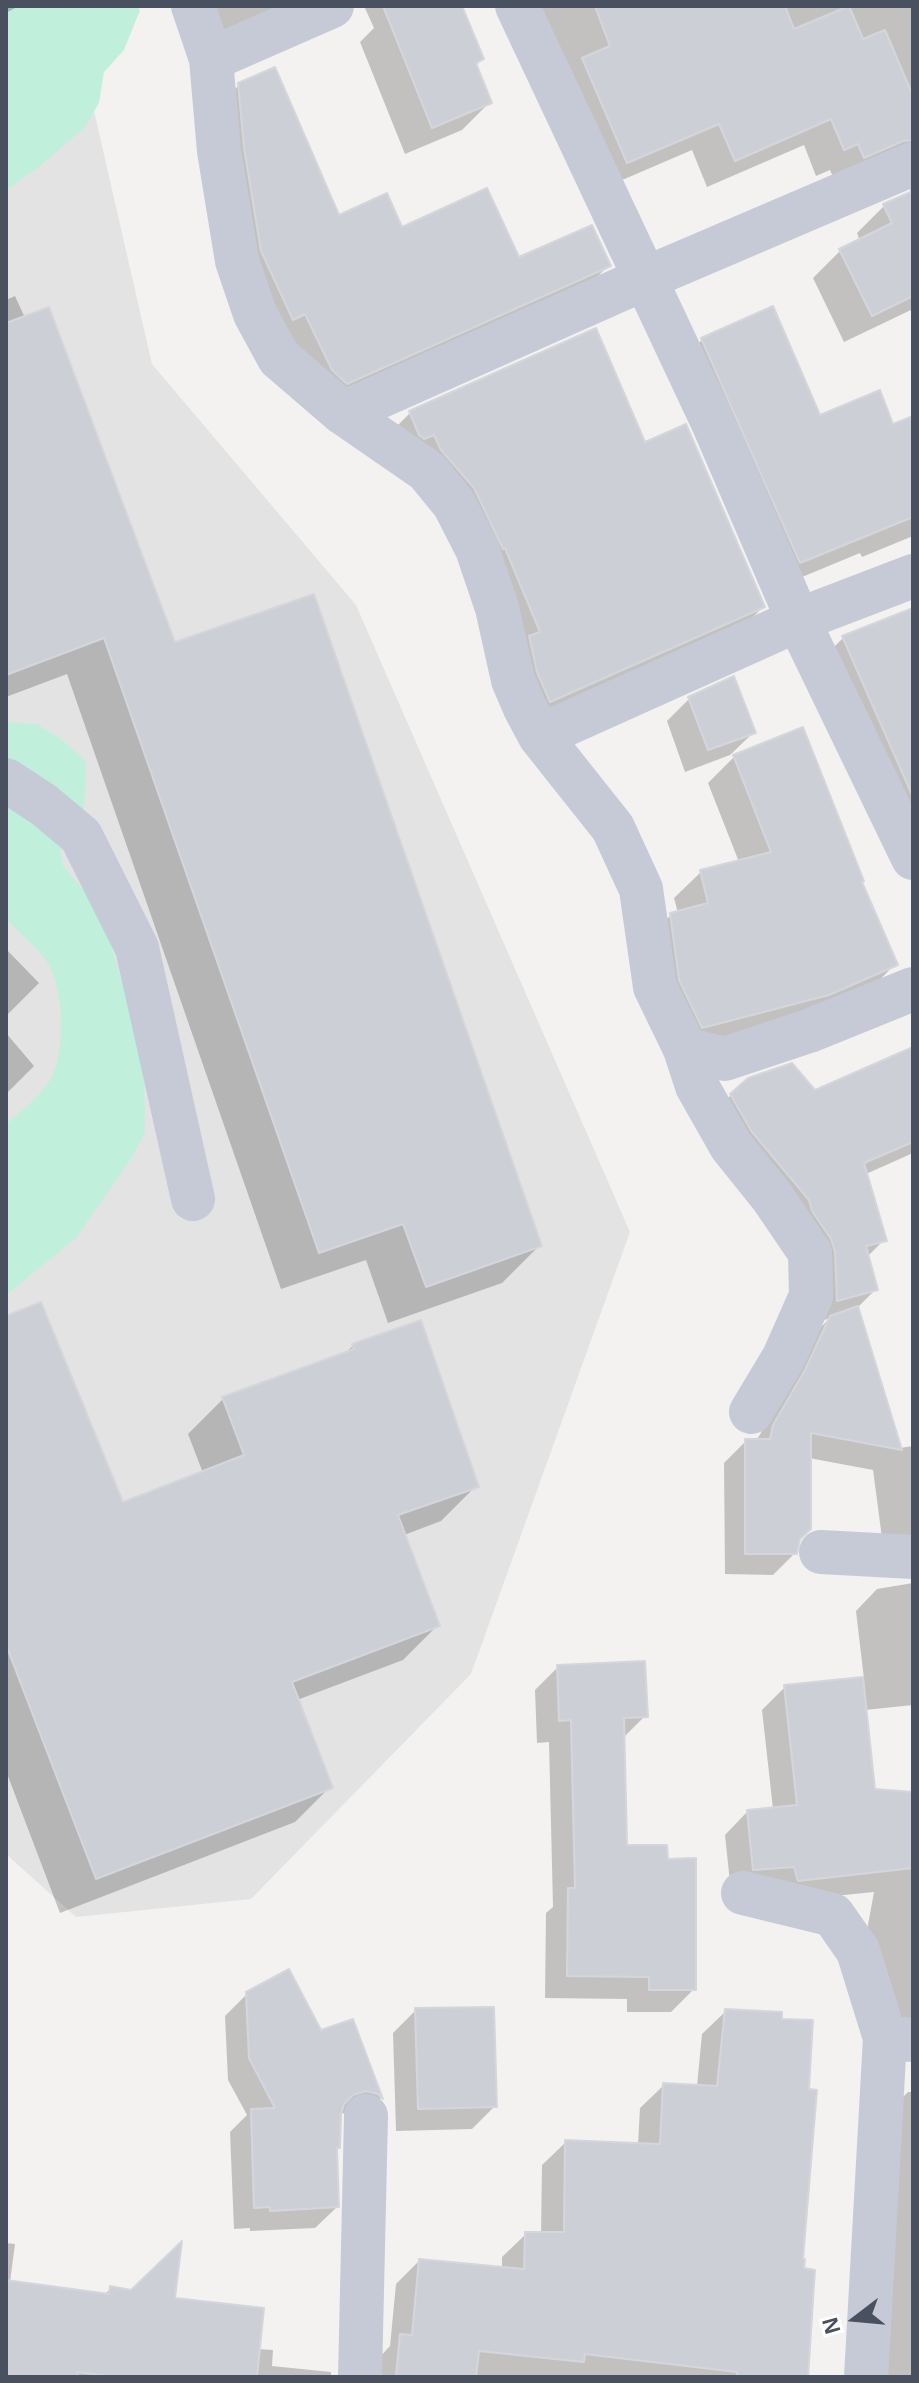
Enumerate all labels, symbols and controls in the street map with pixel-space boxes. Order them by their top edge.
north arrow [815,2279,895,2359]
text: N [817,2315,846,2337]

